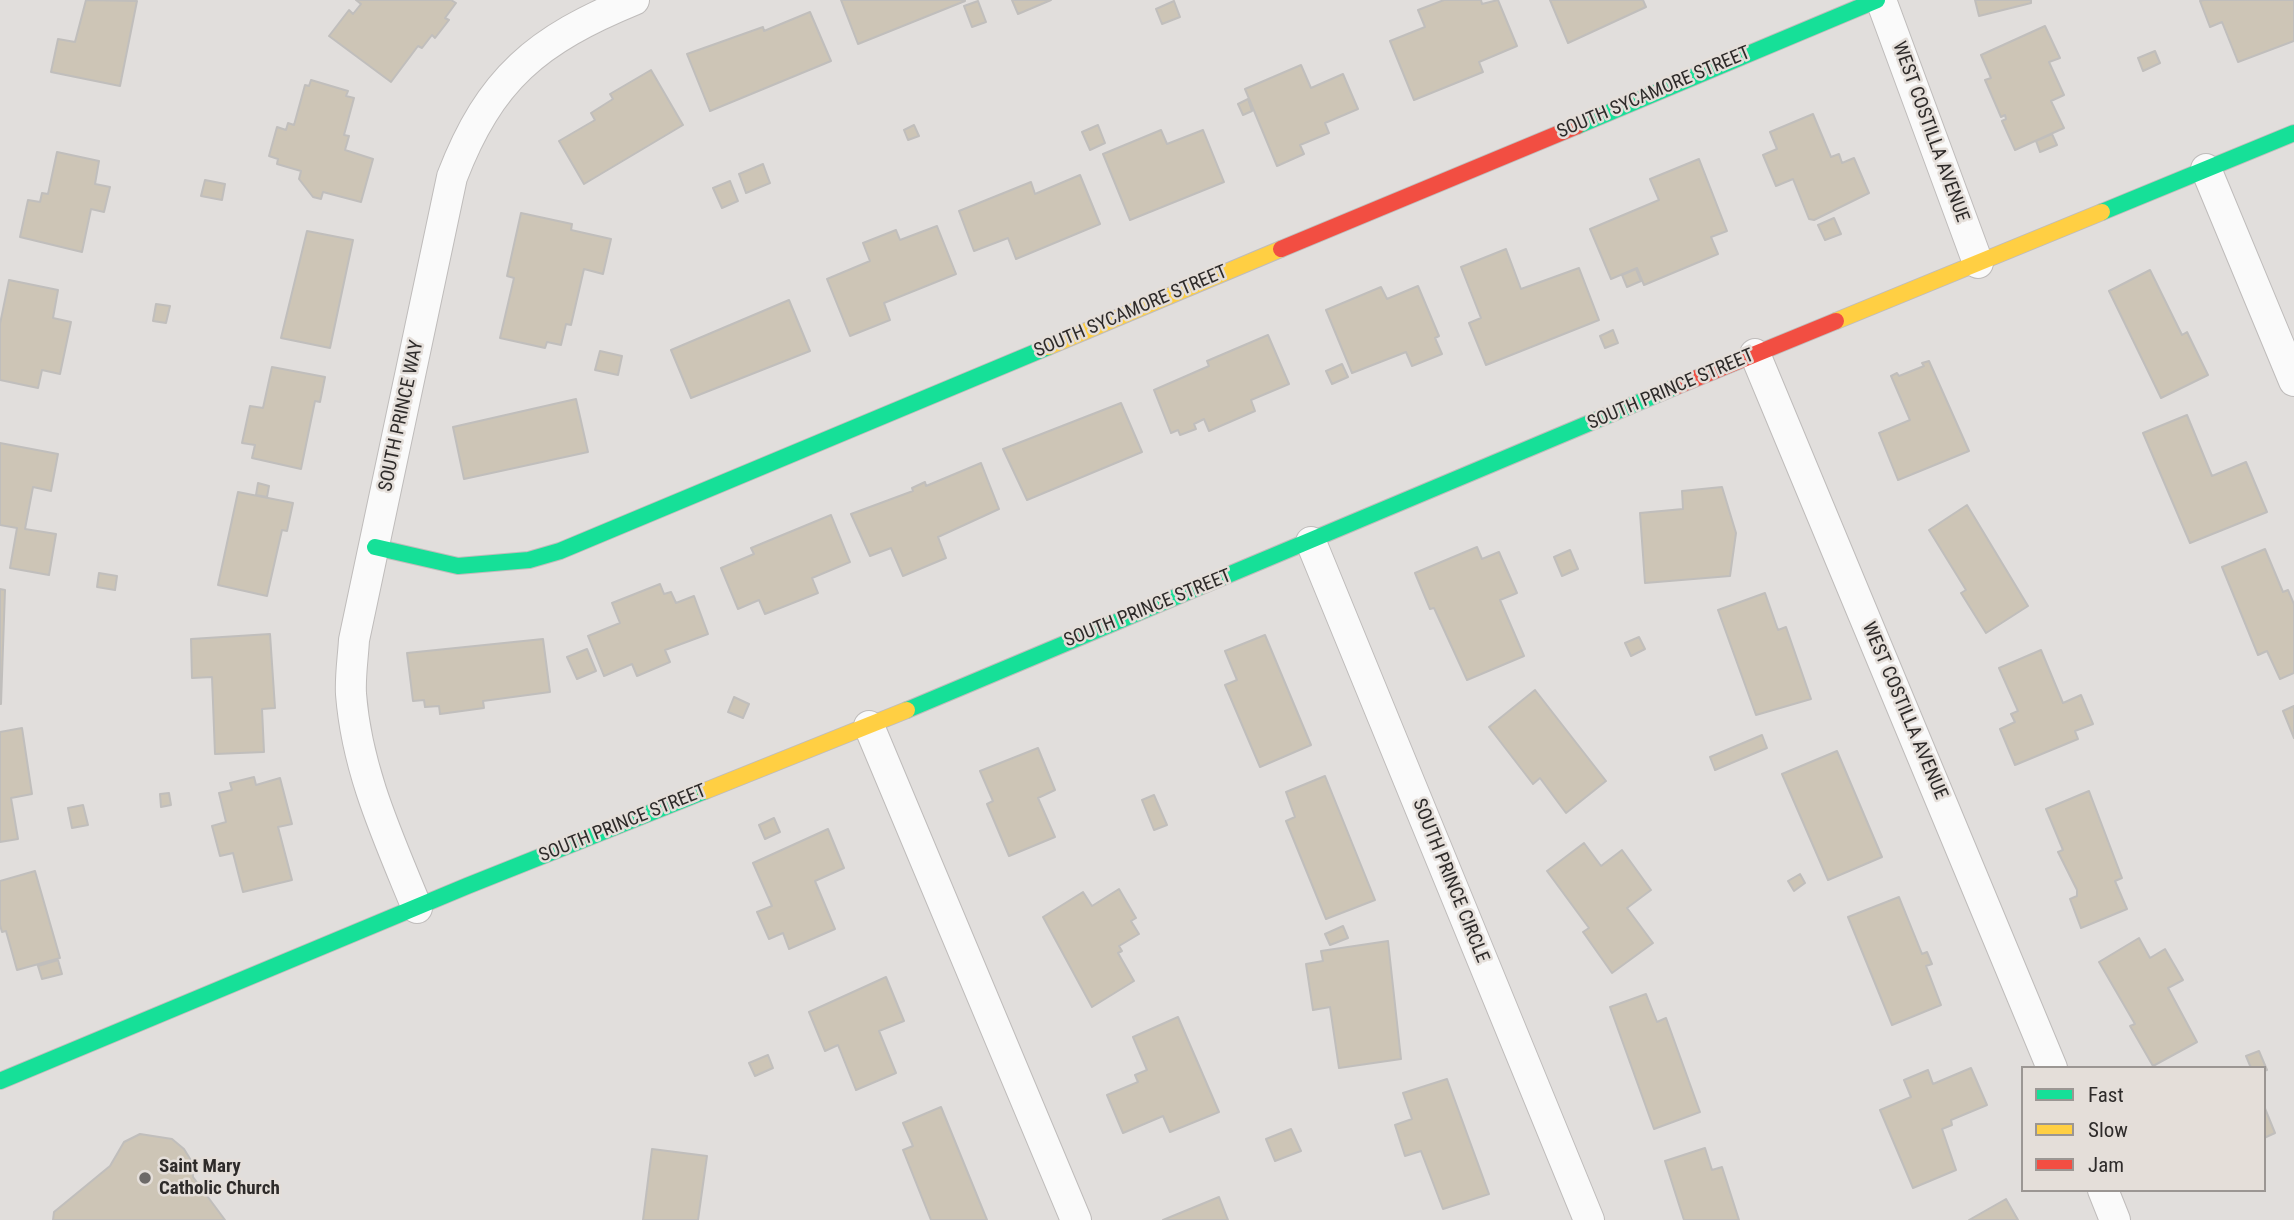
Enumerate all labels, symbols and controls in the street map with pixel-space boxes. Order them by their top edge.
street label: WEST COSTILLA AVENUE [1887,39,1973,225]
street label: SOUTH SYCAMORE STREET [1554,42,1754,144]
street label: SOUTH SYCAMORE STREET [1031,261,1231,363]
street label: SOUTH PRINCE WAY [375,338,429,494]
street label: SOUTH PRINCE STREET [1584,345,1758,435]
street label: SOUTH PRINCE STREET [1061,565,1235,653]
street label: WEST COSTILLA AVENUE [1856,619,1952,803]
street label: SOUTH PRINCE STREET [536,780,710,868]
street label: SOUTH PRINCE CIRCLE [1407,796,1493,966]
legend [2021,1066,2266,1192]
text: Fast [2088,1083,2124,1107]
text: Slow [2088,1118,2128,1142]
text: Jam [2088,1153,2124,1177]
place label: Saint Mary Catholic Church [159,1156,280,1200]
marker: Saint Mary Catholic Church [137,1170,153,1186]

